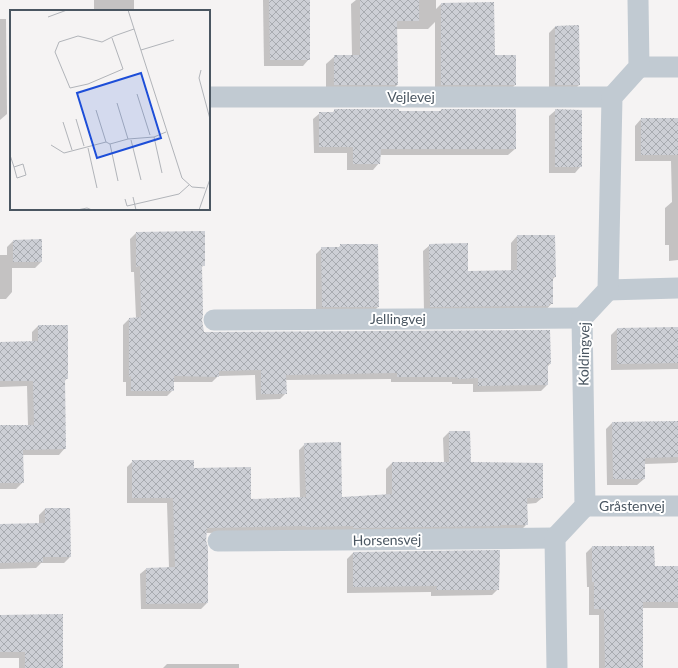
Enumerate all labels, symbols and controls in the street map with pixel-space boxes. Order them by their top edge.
inset map [10,10,210,210]
street label: Vejlevej [387,88,435,105]
street label: Jellingvej [370,310,426,327]
street label: Koldingvej [574,322,593,386]
street label: Gråstenvej [599,497,665,514]
street label: Horsensvej [353,530,421,549]

